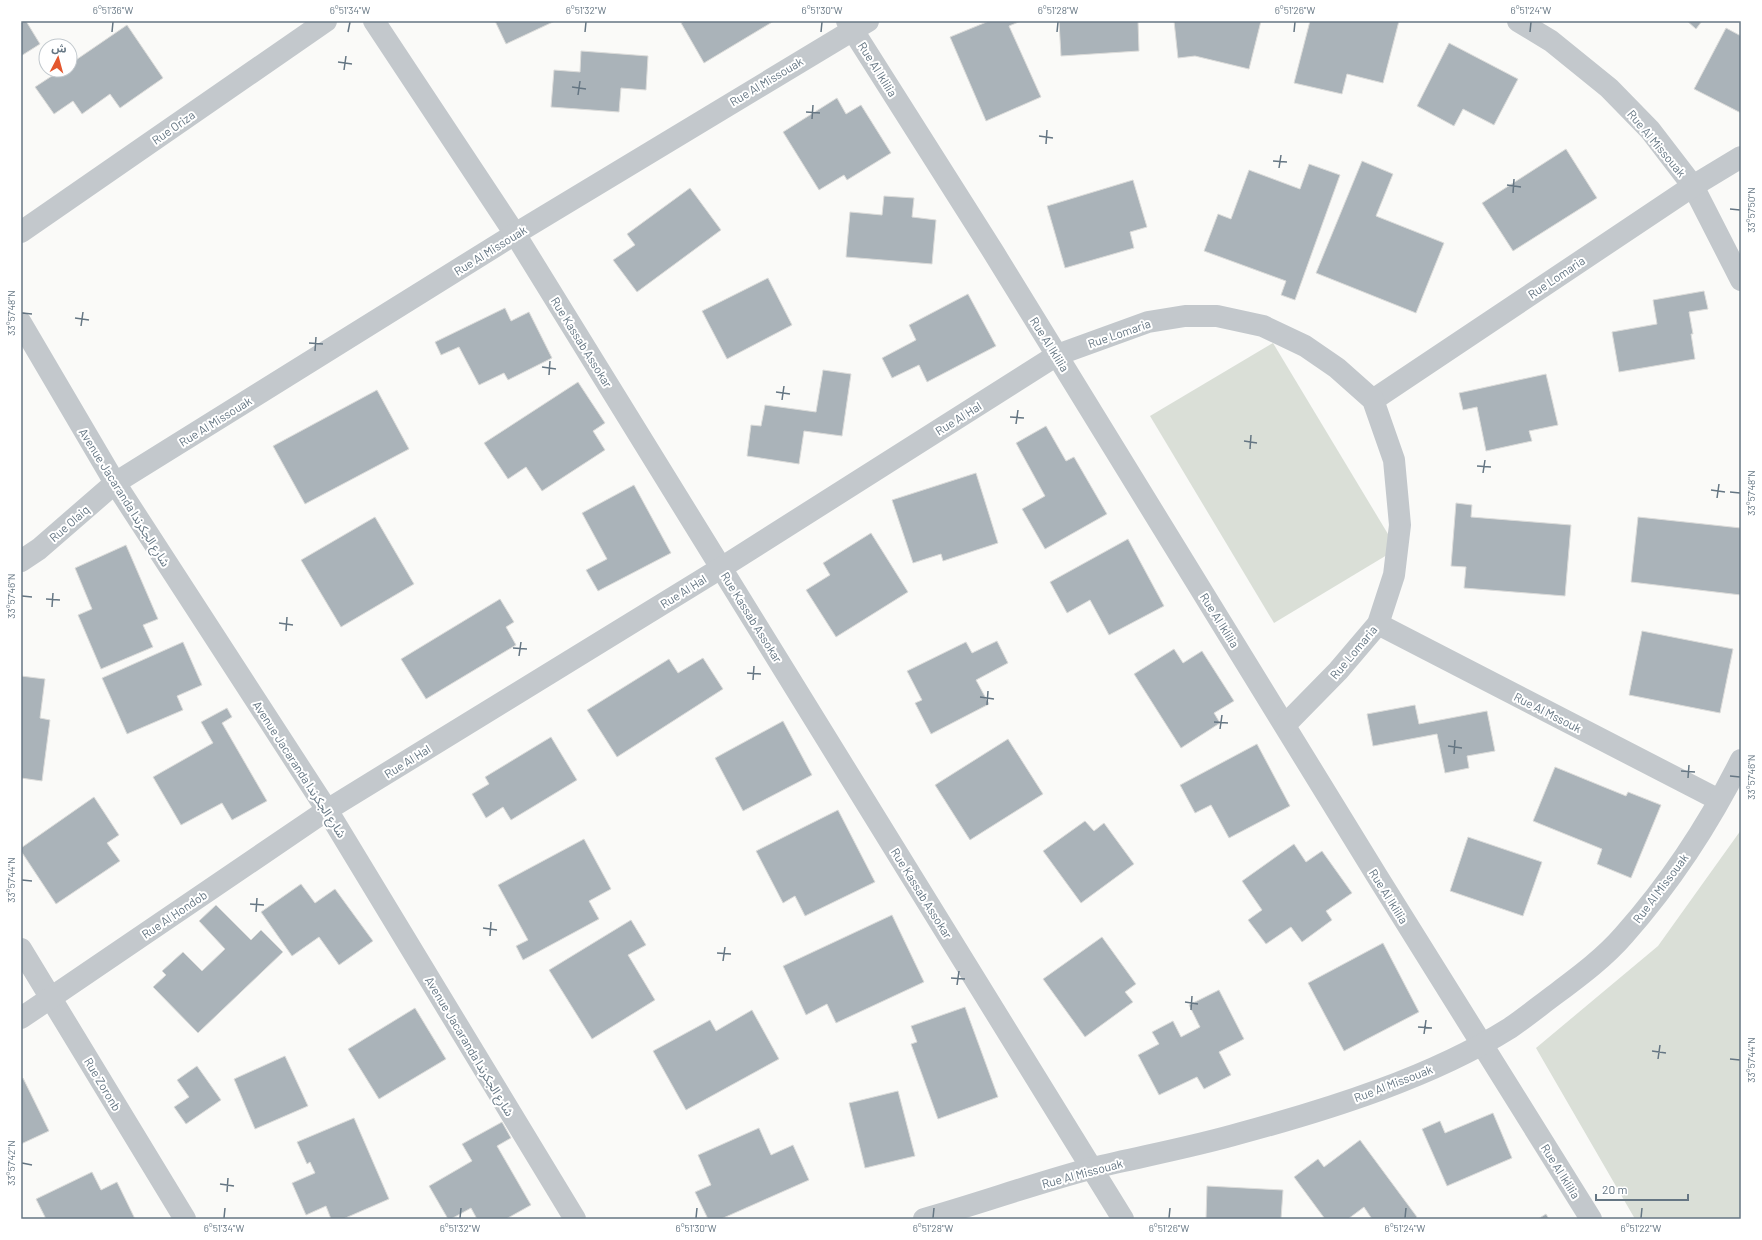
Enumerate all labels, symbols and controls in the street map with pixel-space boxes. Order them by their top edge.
text: 6°51'36"W [93,4,133,16]
text: 6°51'34"W [330,4,370,16]
text: 6°51'32"W [566,4,606,16]
text: 6°51'30"W [802,4,843,16]
text: 6°51'28"W [1038,4,1079,16]
text: 6°51'26"W [1275,4,1315,16]
text: 6°51'24"W [1511,4,1552,16]
north arrow [38,38,78,78]
street label: Rue Al Iklilia [856,39,900,99]
text: ش [51,40,67,56]
street label: Rue Al Missouak [727,54,805,108]
street label: Rue Oriza [149,107,197,147]
street label: Rue Al Missouak [1625,107,1689,179]
text: 33°57'50"N [1745,187,1757,233]
street label: Rue Al Missouak [451,222,529,278]
street label: Rue Lomaria [1525,253,1587,301]
text: 33°57'48"N [5,290,17,336]
street label: Rue Kassab Assokar [548,294,616,390]
street label: Rue Al Iklilia [1028,314,1072,374]
street label: Rue Lomaria [1086,316,1152,350]
street label: Rue Al Missouak [176,393,254,449]
street label: Rue Al Hal [932,398,984,438]
street label: Avenue Jacaranda شارع الجكرندا [74,425,173,570]
text: 33°57'48"N [1745,470,1757,516]
street label: Rue Olaiq [46,502,92,544]
street label: Rue Kassab Assokar [718,569,786,665]
street label: Rue Al Hal [657,571,709,611]
text: 33°57'46"N [5,573,17,619]
street label: Rue Al Iklilia [1198,590,1242,650]
street label: Rue Lomaria [1327,622,1379,682]
street label: Rue Al Mssouk [1512,689,1584,735]
street label: Avenue Jacaranda شارع الجكرندا [248,698,350,842]
street label: Rue Al Hal [381,741,433,781]
text: 33°57'46"N [1745,754,1757,800]
street label: Rue Kassab Assokar [888,845,956,941]
street label: Rue Al Missouak [1629,851,1691,925]
text: 33°57'44"N [5,857,17,903]
street label: Rue Al Iklilia [1367,866,1411,926]
street label: Rue Al Hondob [139,887,209,941]
street label: Avenue Jacaranda شارع الجكرندا [420,974,517,1120]
text: 33°57'44"N [1745,1037,1757,1083]
street label: Rue Zoronb [82,1055,124,1113]
street label: Rue Al Missouak [1352,1062,1434,1104]
text: 33°57'42"N [5,1140,17,1186]
street label: Rue Al Iklilia [1539,1141,1583,1201]
street label: Rue Al Missouak [1040,1155,1124,1191]
scale bar [1596,1176,1688,1202]
text: 20 m [1602,1182,1628,1196]
text: 6°51'34"W [204,1222,244,1234]
text: 6°51'32"W [440,1222,480,1234]
text: 6°51'30"W [676,1222,717,1234]
text: 6°51'28"W [913,1222,954,1234]
text: 6°51'26"W [1149,1222,1189,1234]
text: 6°51'24"W [1385,1222,1426,1234]
text: 6°51'22"W [1621,1222,1662,1234]

